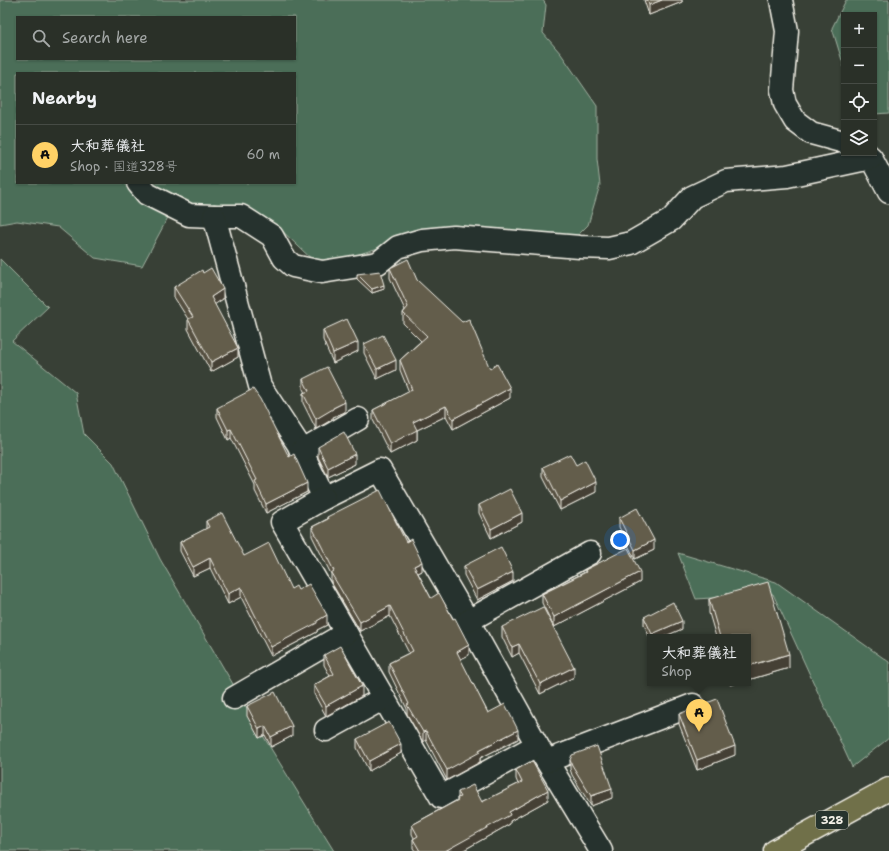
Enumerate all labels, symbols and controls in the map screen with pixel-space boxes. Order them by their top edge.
map controls [841,12,877,156]
button: + [841,12,877,48]
search box [16,16,296,60]
icon: search [30,27,52,49]
text: Search here [62,28,148,48]
button: − [841,48,877,84]
button: locate [841,84,877,120]
text: Nearby [32,87,97,109]
button: layers [841,120,877,156]
text: 大和葬儀社 [70,136,145,156]
text: A [40,146,50,163]
text: 60 m [247,146,280,163]
text: Shop · 国道328号 [70,158,178,175]
your location [610,530,630,550]
popup [647,634,751,686]
text: 大和葬儀社 [661,643,737,663]
text: Shop [661,663,692,680]
pin: A [686,699,712,732]
road number: 328 [816,811,848,829]

